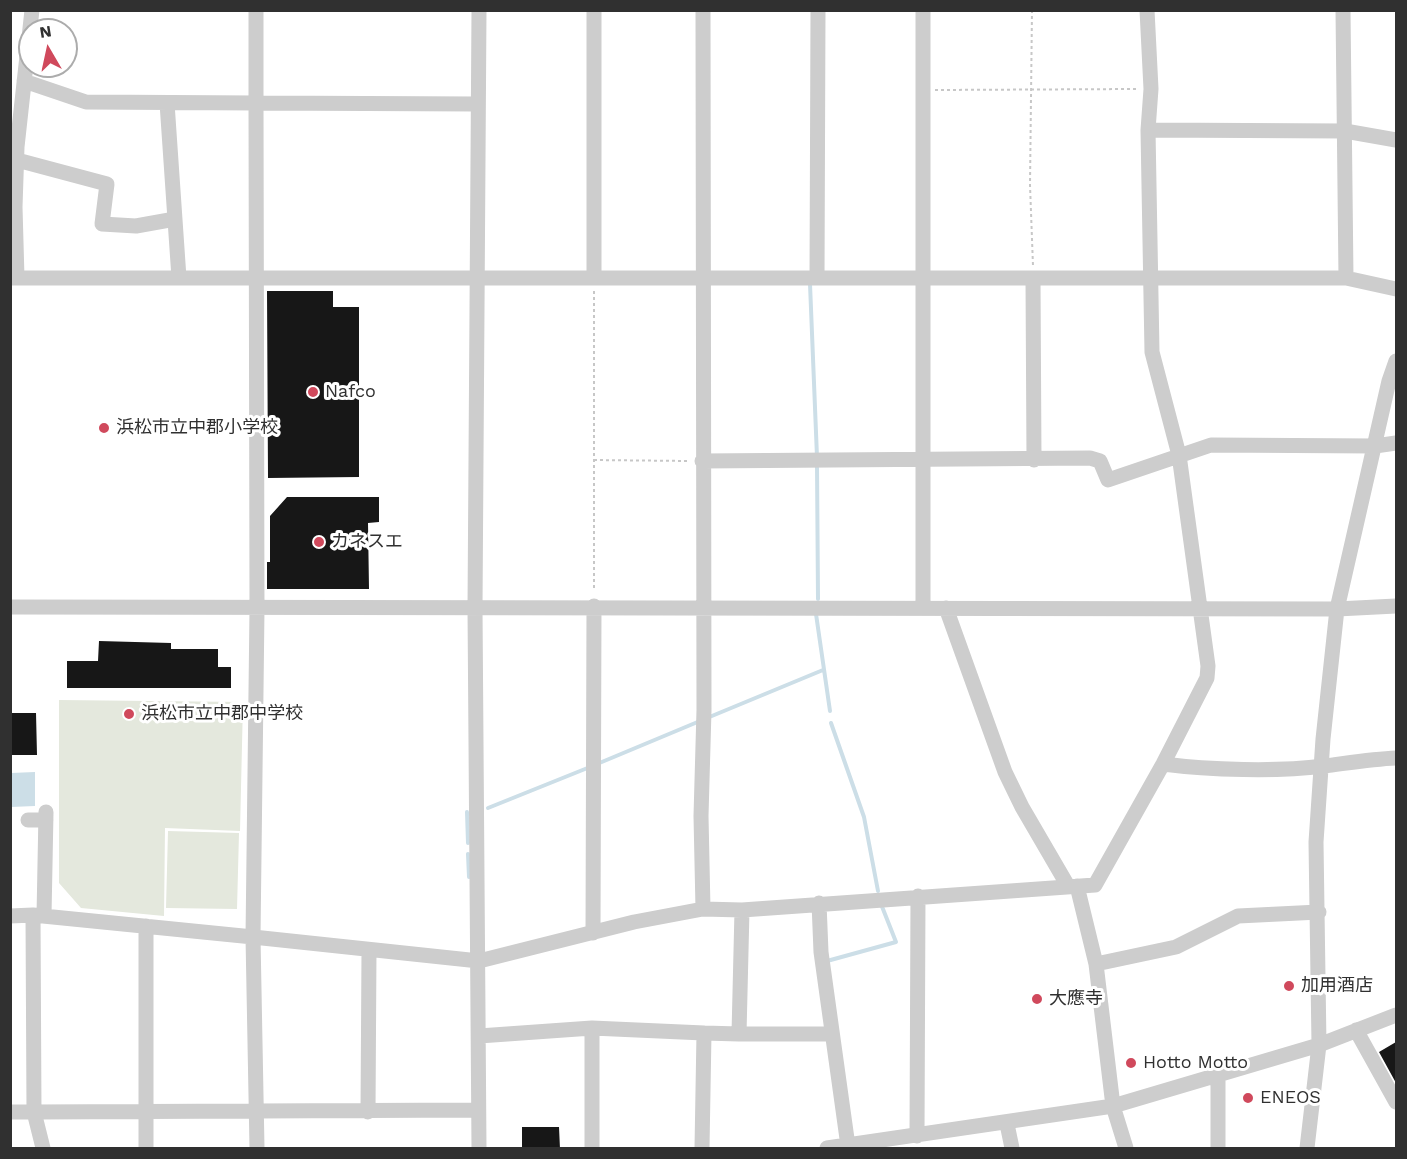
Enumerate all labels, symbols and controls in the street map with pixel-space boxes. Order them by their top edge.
north arrow [18,18,78,78]
text: N [38,21,53,42]
place label: Nafco [325,381,376,403]
marker: Nafco [306,385,320,399]
place label: 浜松市立中郡小学校 [116,417,278,439]
marker: 浜松市立中郡小学校 [97,421,111,435]
place label: カネスエ [331,531,403,553]
marker: カネスエ [312,535,326,549]
place label: 浜松市立中郡中学校 [141,703,303,725]
marker: 浜松市立中郡中学校 [122,707,136,721]
place label: 加用酒店 [1301,975,1373,997]
marker: 加用酒店 [1282,979,1296,993]
place label: 大應寺 [1049,988,1103,1010]
marker: 大應寺 [1030,992,1044,1006]
place label: Hotto Motto [1143,1052,1248,1074]
marker: Hotto Motto [1124,1056,1138,1070]
place label: ENEOS [1260,1087,1321,1109]
marker: ENEOS [1241,1091,1255,1105]

